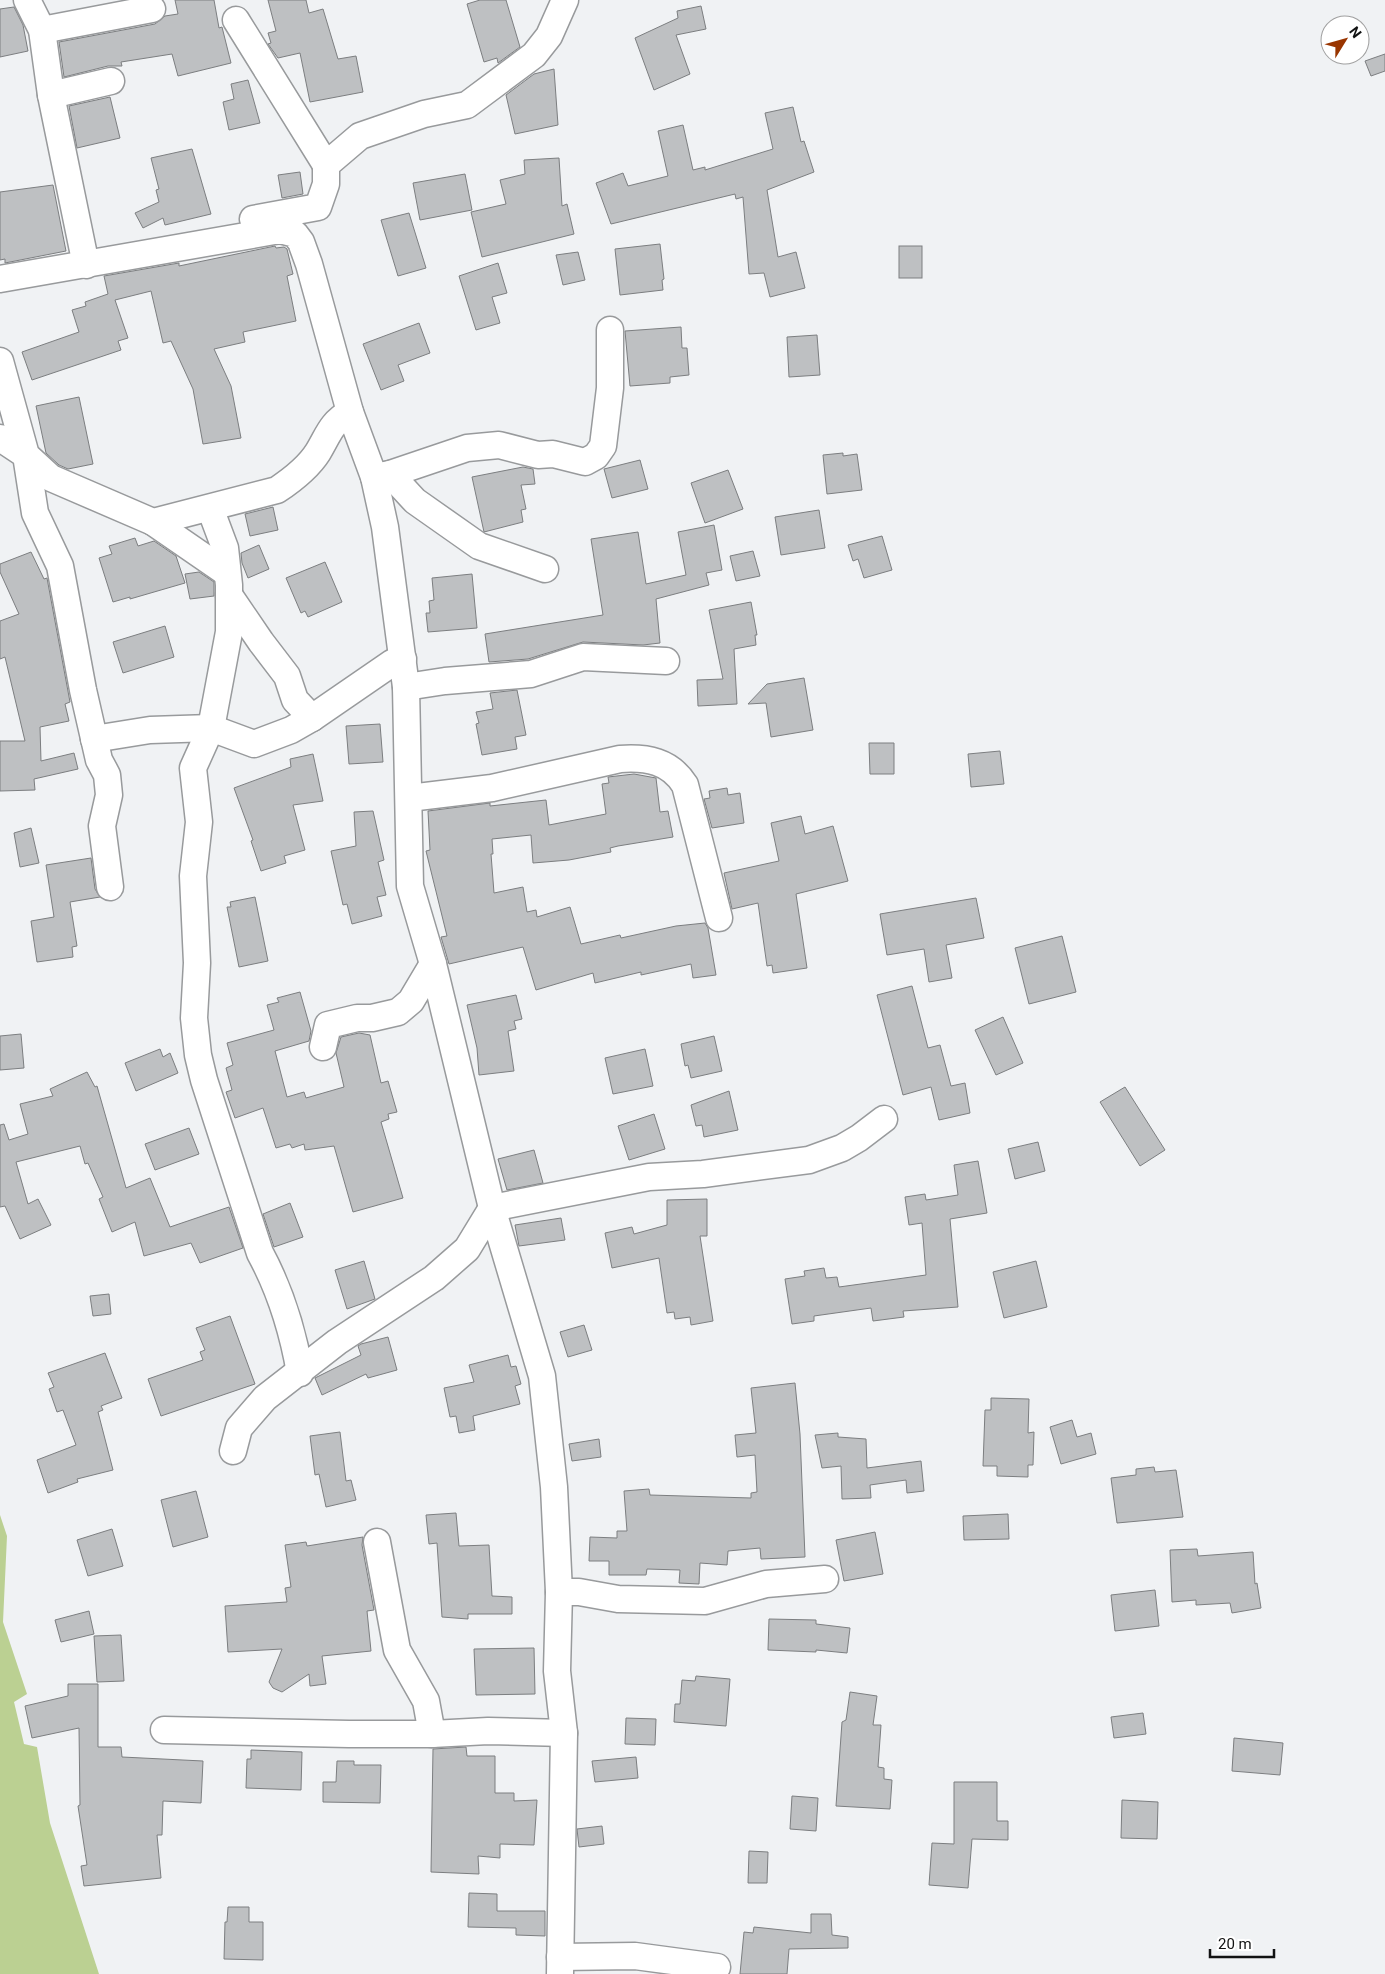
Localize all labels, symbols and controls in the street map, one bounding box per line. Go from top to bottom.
north arrow [1320,15,1370,65]
text: N [1346,23,1365,41]
scale bar [1210,1926,1274,1958]
text: 20 m [1218,1935,1252,1953]

